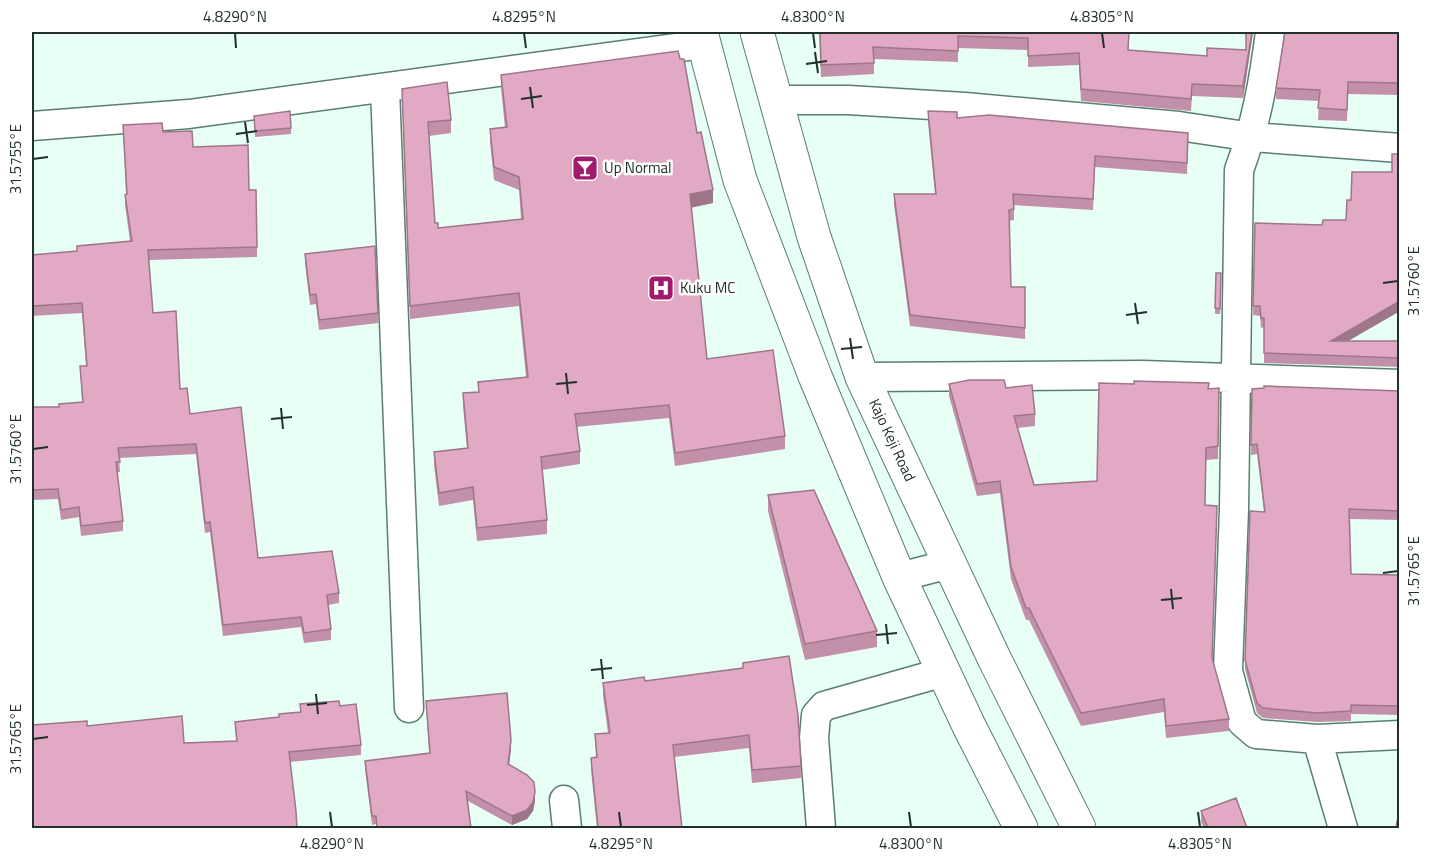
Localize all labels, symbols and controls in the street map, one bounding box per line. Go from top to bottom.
text: 4.8290°N [203,5,267,28]
text: 4.8295°N [492,5,556,28]
text: 4.8300°N [781,5,845,28]
text: 4.8305°N [1070,5,1134,28]
text: 31.5755°E [4,124,27,194]
bar icon: Up Normal [570,153,600,183]
place label: Up Normal [604,156,672,179]
text: 31.5760°E [1402,246,1425,316]
hospital icon: Kuku MC [646,273,676,303]
place label: Kuku MC [680,276,736,299]
street label: Kajo Keji Road [863,395,922,485]
text: 31.5760°E [4,414,27,484]
text: 31.5765°E [1402,536,1425,606]
text: 31.5765°E [4,704,27,774]
text: 4.8290°N [300,832,364,855]
text: 4.8295°N [589,832,653,855]
text: 4.8300°N [879,832,943,855]
text: 4.8305°N [1168,832,1232,855]

